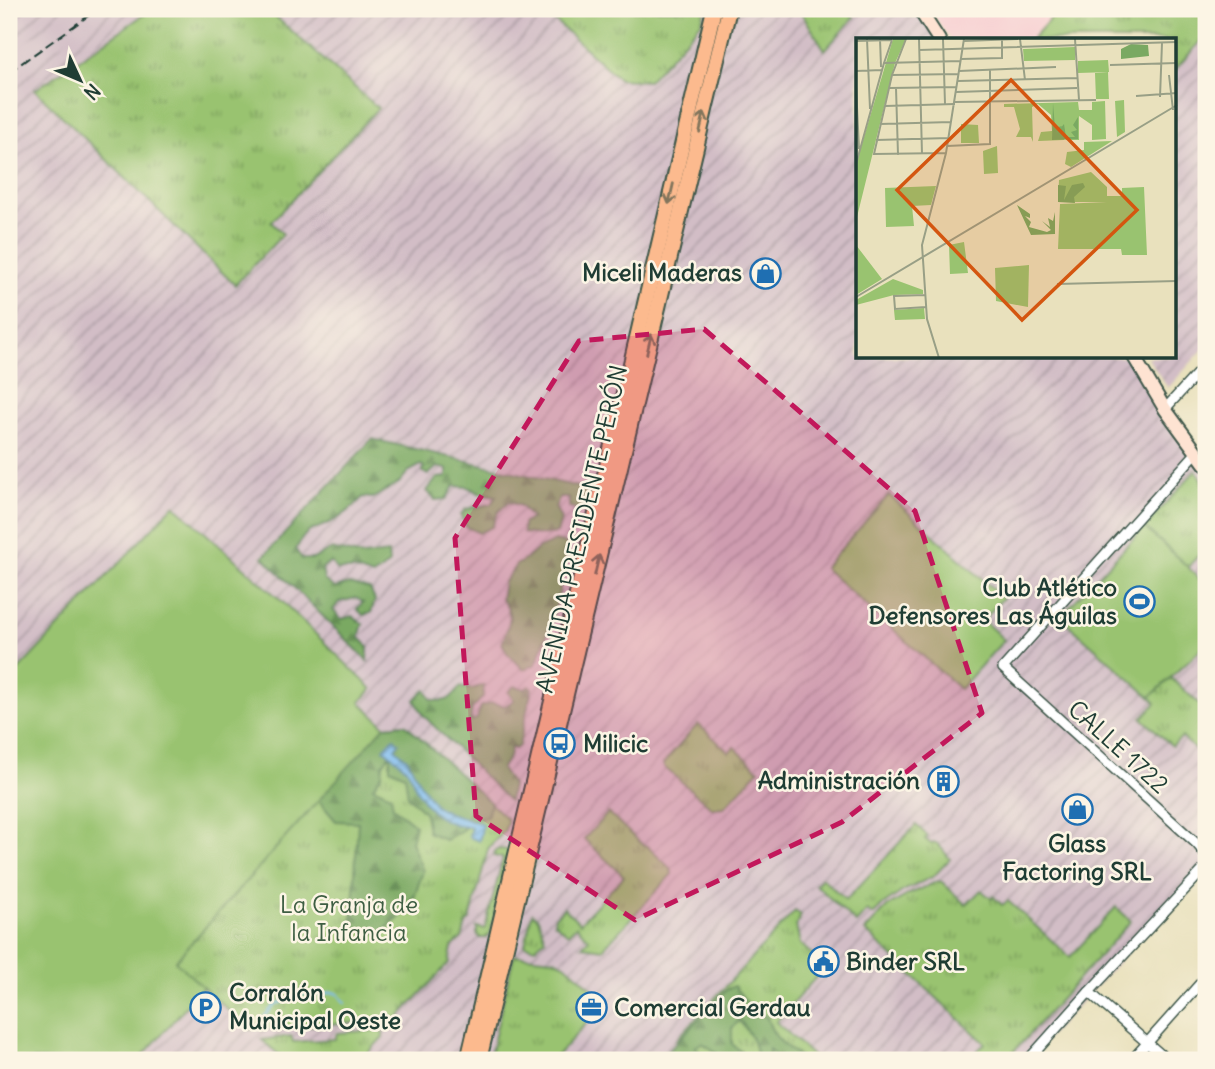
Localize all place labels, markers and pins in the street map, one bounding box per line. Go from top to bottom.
shop icon: Miceli Maderas [748,256,782,290]
place label: Miceli Maderas [582,257,742,287]
place label: Club Atlético Defensores Las Águilas [869,572,1117,630]
sports icon: Club Atlético Defensores Las Águilas [1123,585,1157,619]
bus stop icon: Milicic [543,727,577,761]
place label: Milicic [583,728,648,758]
building icon: Administración [926,764,960,798]
place label: Administración [758,765,920,795]
shop icon: Glass Factoring SRL [1060,793,1094,827]
place label: Glass Factoring SRL [1002,828,1152,886]
public building icon: Binder SRL [806,945,840,979]
place label: Binder SRL [846,946,965,976]
place label: Corralón Municipal Oeste [229,977,401,1035]
parking icon: Corralón Municipal Oeste [189,990,223,1024]
office icon: Comercial Gerdau [574,991,608,1025]
place label: Comercial Gerdau [614,992,811,1022]

